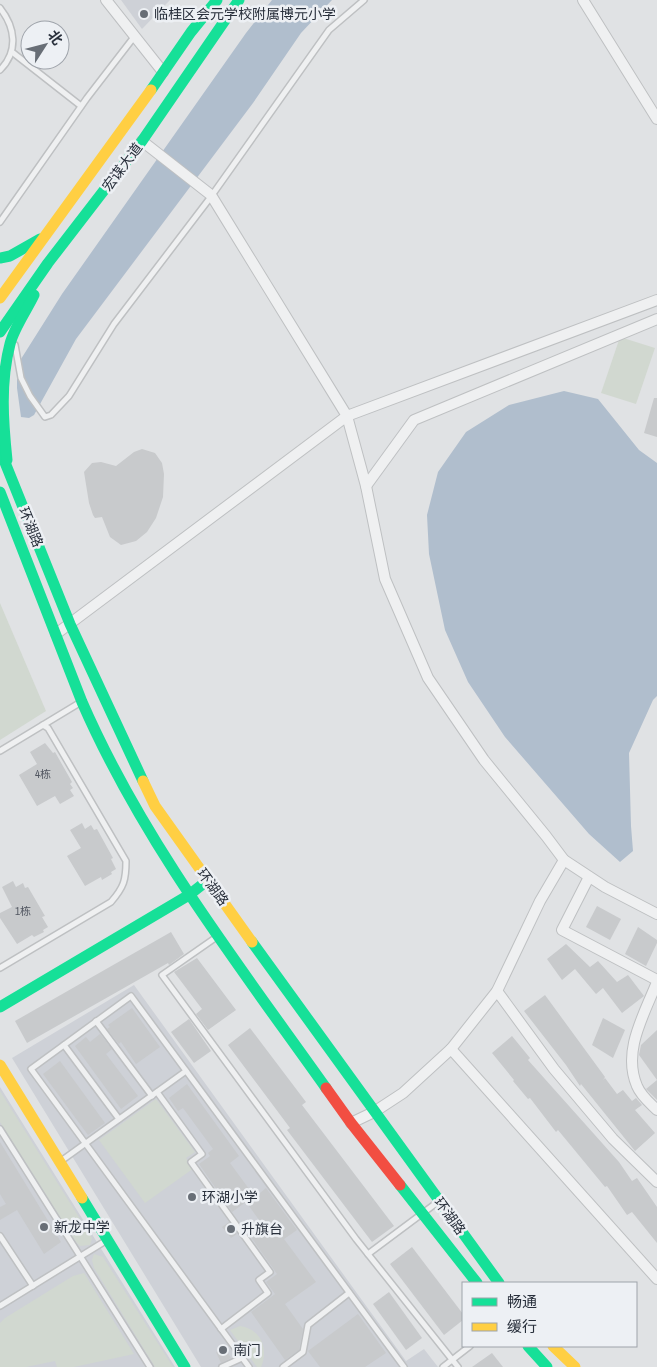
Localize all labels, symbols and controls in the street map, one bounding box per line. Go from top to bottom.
place label: 临桂区会元学校附属博元小学 [154,5,336,23]
marker: 临桂区会元学校附属博元小学 [138,8,150,20]
north arrow [20,20,70,70]
text: 北 [44,26,67,48]
street label: 宏谋大道 [98,139,146,195]
street label: 环湖路 [15,504,47,550]
house number: 4栋 [35,767,51,781]
street label: 环湖路 [193,865,233,909]
house number: 1栋 [15,904,31,918]
place label: 环湖小学 [202,1188,258,1206]
marker: 环湖小学 [186,1191,198,1203]
street label: 环湖路 [430,1194,470,1238]
place label: 新龙中学 [54,1218,110,1236]
place label: 升旗台 [241,1220,283,1238]
marker: 新龙中学 [38,1221,50,1233]
marker: 升旗台 [225,1223,237,1235]
legend [462,1282,637,1347]
text: 畅通 [507,1291,537,1312]
text: 缓行 [507,1316,537,1337]
place label: 南门 [233,1341,261,1359]
marker: 南门 [217,1344,229,1356]

